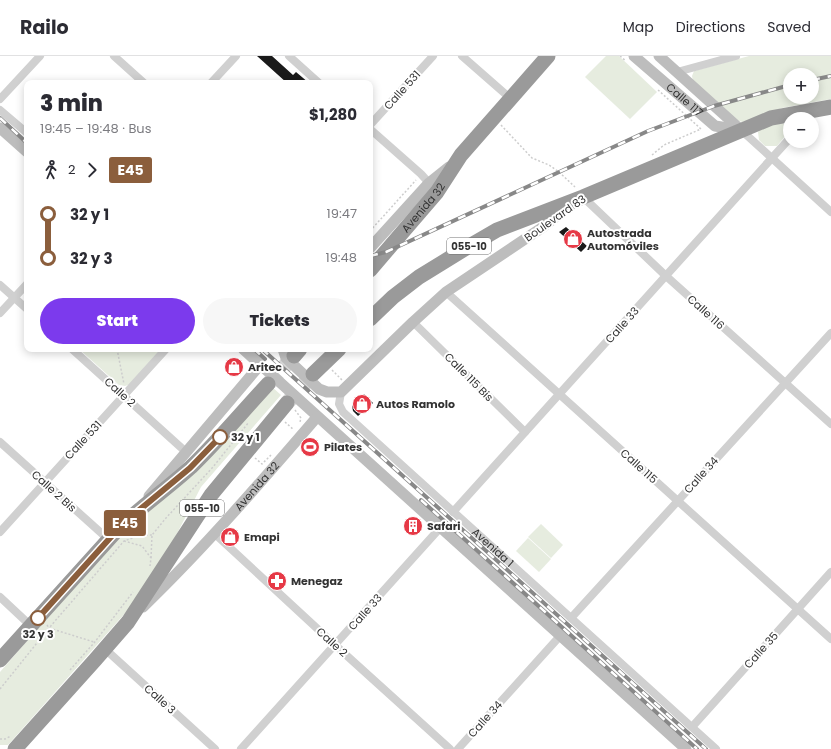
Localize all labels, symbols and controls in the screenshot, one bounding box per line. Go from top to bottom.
text: Railo [20,14,69,41]
text: Map [623,17,654,37]
text: Directions [676,17,745,37]
text: Saved [767,17,811,37]
street label: Calle 531 [380,67,424,113]
map controls [783,68,819,148]
button: + [783,68,819,104]
street label: Calle 117 [663,79,707,120]
text: 3 min [40,88,103,119]
text: $1,280 [309,104,357,125]
button: − [783,112,819,148]
text: 19:45 – 19:48 · Bus [40,119,151,138]
icon: walk [40,159,62,181]
icon: forward [81,159,103,181]
text: 2 [68,160,75,179]
text: E45 [117,160,144,180]
street label: Avenida 32 [398,180,449,236]
street label: Boulevard 83 [521,191,589,245]
text: 32 y 1 [70,204,109,225]
text: 19:47 [327,204,357,223]
place label: Autostrada Automóviles [587,225,659,254]
shop icon: Autostrada Automóviles [562,228,584,250]
road number: 055-10 [447,238,491,254]
text: 32 y 3 [70,248,113,269]
text: 19:48 [326,248,357,267]
street label: Calle 116 [684,291,728,333]
button: Start [40,298,195,344]
button: Tickets [203,298,357,344]
street label: Calle 33 [601,303,643,347]
street label: Calle 115 Bis [441,349,497,405]
shop icon: Aritec [223,356,245,378]
place label: Aritec [248,359,282,375]
street label: Calle 2 [101,374,139,410]
shop icon: Autos Ramolo [351,393,373,415]
place label: Autos Ramolo [376,396,455,412]
street label: Calle 531 [61,417,105,463]
marker: 32 y 1 [212,429,228,445]
place label: 32 y 1 [231,429,260,445]
sports icon: Pilates [299,436,321,458]
place label: Pilates [324,439,362,455]
street label: Calle 115 [617,445,661,487]
street label: Calle 34 [680,453,722,497]
street label: Avenida 32 [231,458,283,514]
street label: Calle 2 Bis [28,466,80,516]
road number: 055-10 [180,500,224,516]
line badge: E45 [102,510,148,536]
text: E45 [112,513,138,533]
building icon: Safari [402,515,424,537]
place label: Safari [427,518,461,534]
street label: Avenida 1 [468,524,517,571]
shop icon: Emapi [219,526,241,548]
place label: Emapi [244,529,280,545]
pharmacy icon: Menegaz [266,570,288,592]
place label: Menegaz [291,573,343,589]
street label: Calle 33 [344,590,386,634]
marker: 32 y 3 [30,610,46,626]
street label: Calle 2 [313,624,351,660]
place label: 32 y 3 [22,626,54,642]
street label: Calle 35 [740,628,782,672]
street label: Calle 3 [141,680,179,718]
street label: Calle 34 [464,697,506,741]

